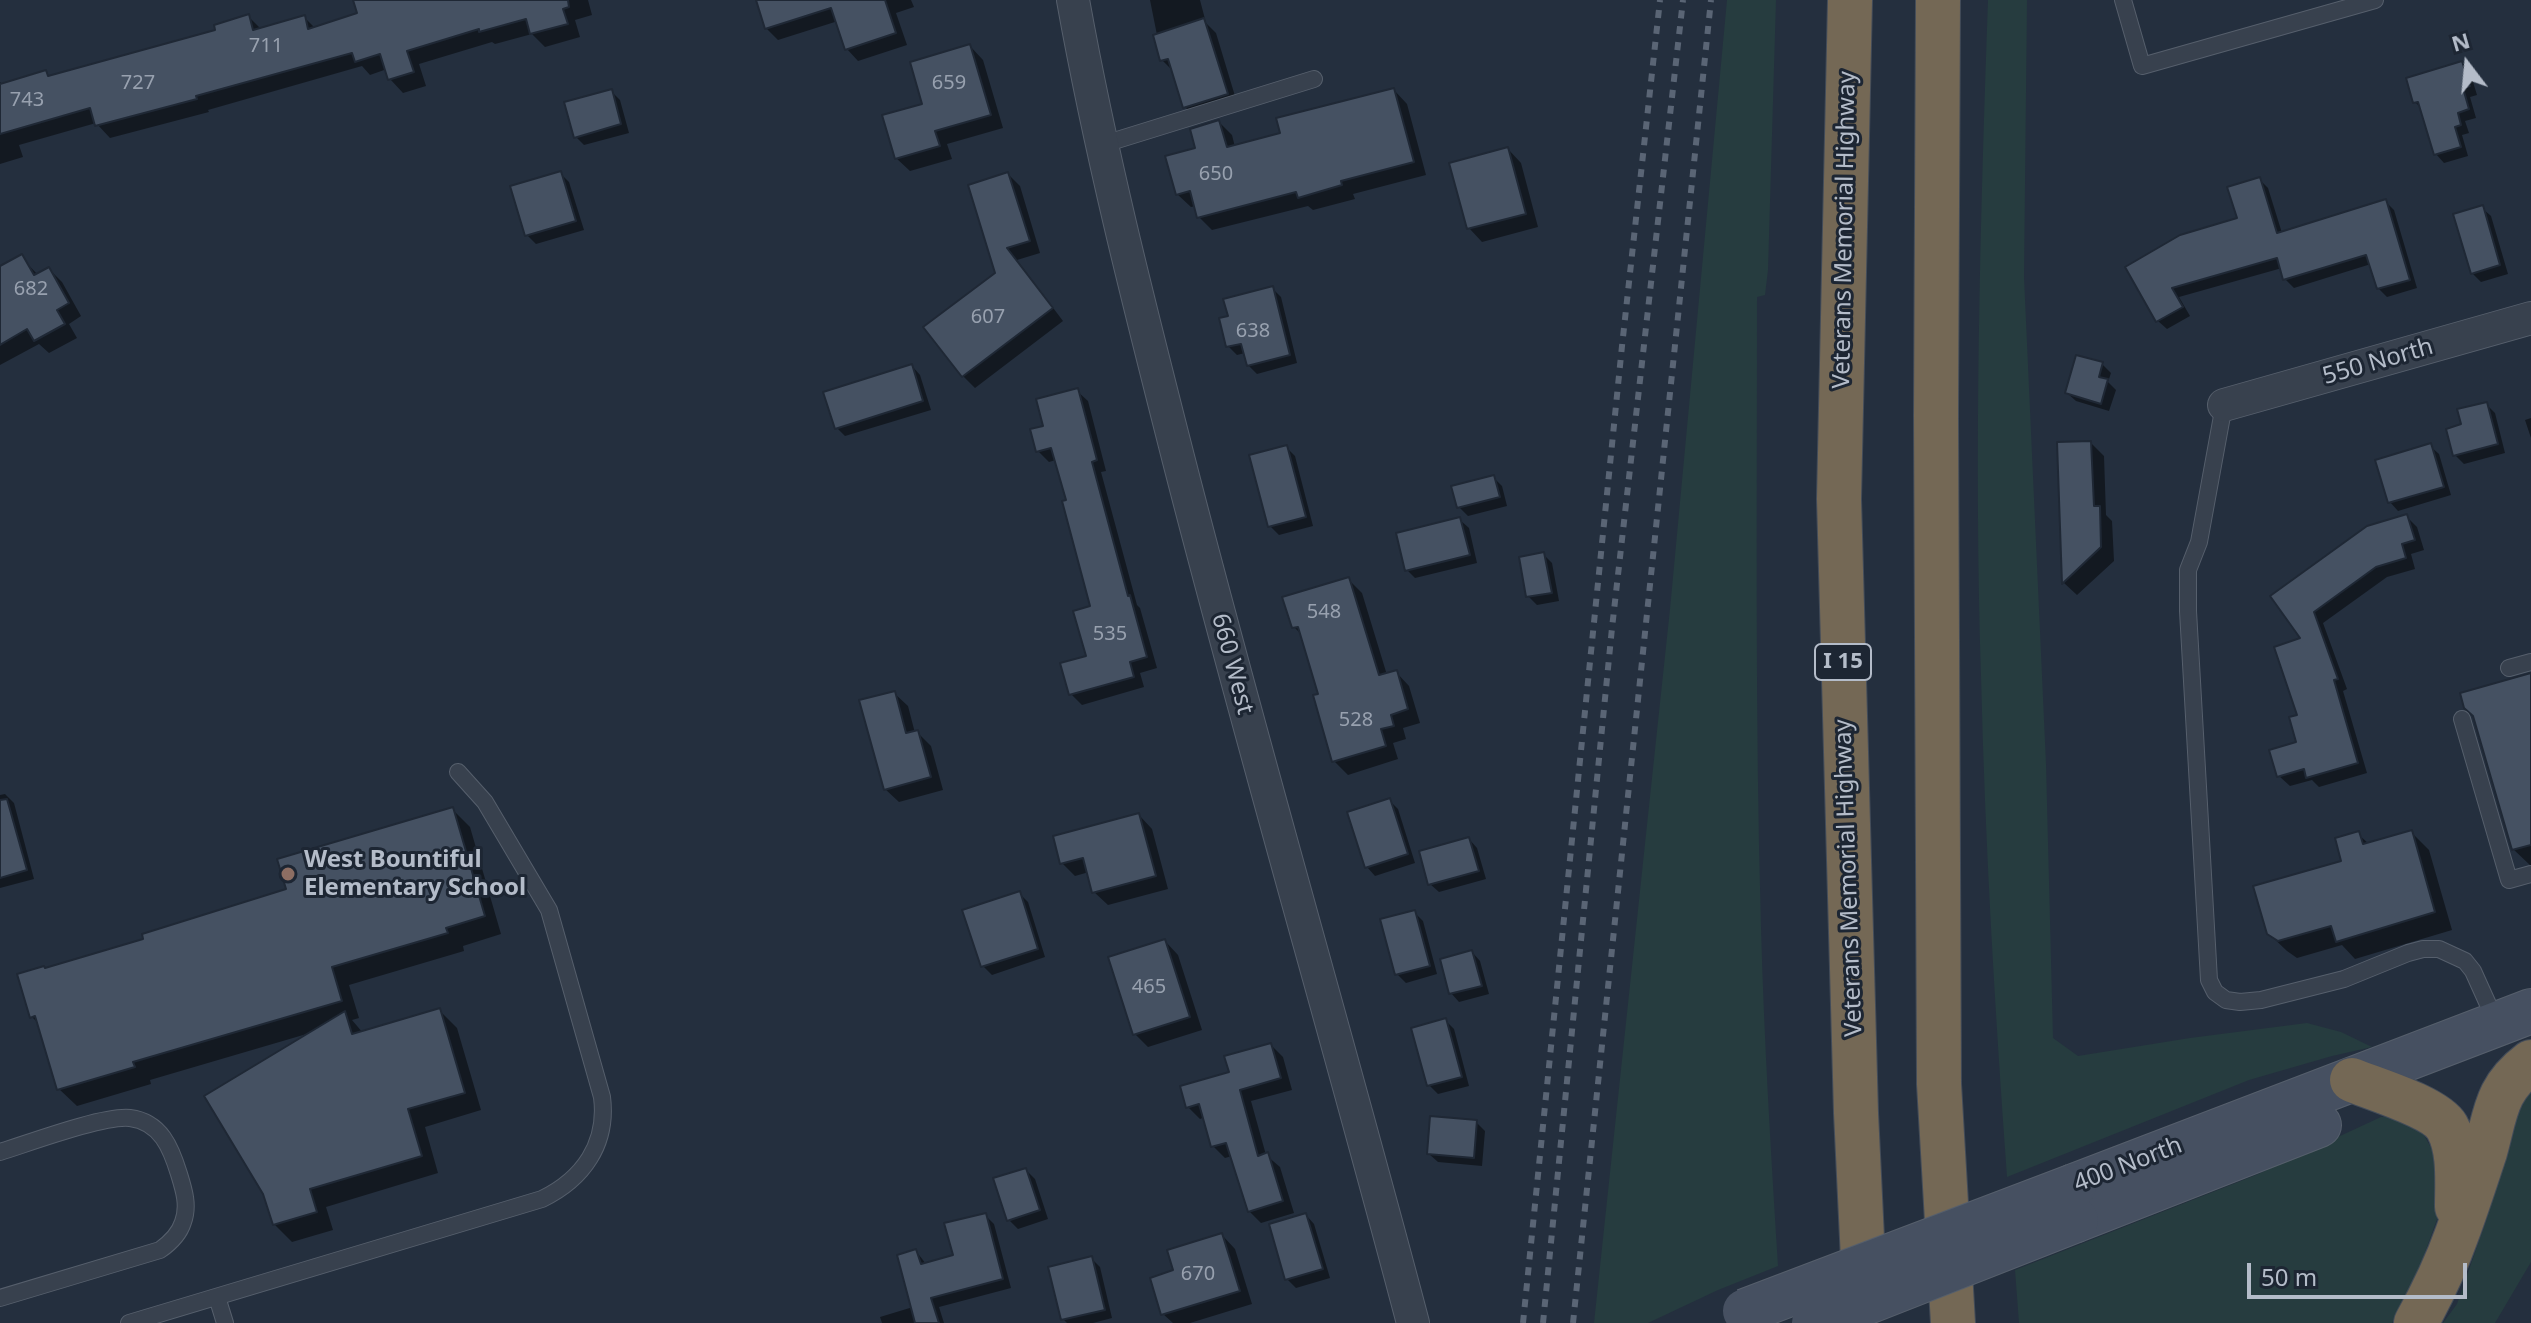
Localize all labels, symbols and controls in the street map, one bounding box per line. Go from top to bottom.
north arrow [2427,24,2507,104]
text: N [2448,24,2473,58]
house number: 711 [249,34,283,58]
house number: 727 [121,71,155,95]
house number: 659 [932,71,966,95]
street label: Veterans Memorial Highway [1828,71,1862,389]
house number: 743 [10,88,44,112]
house number: 650 [1199,162,1233,186]
house number: 682 [14,277,48,301]
house number: 607 [971,305,1005,329]
house number: 638 [1236,319,1270,343]
street label: 550 North [2319,333,2437,391]
house number: 548 [1307,600,1341,624]
street label: 660 West [1205,611,1259,717]
house number: 535 [1093,622,1127,646]
road number: I 15 [1815,644,1871,680]
house number: 528 [1339,708,1373,732]
street label: Veterans Memorial Highway [1829,719,1869,1037]
place label: West Bountiful Elementary School [304,846,526,902]
marker: West Bountiful Elementary School [279,865,297,883]
house number: 465 [1132,975,1166,999]
street label: 400 North [2070,1131,2186,1199]
scale bar [2251,1247,2471,1297]
text: 50 m [2261,1260,2317,1293]
house number: 670 [1181,1262,1215,1286]

